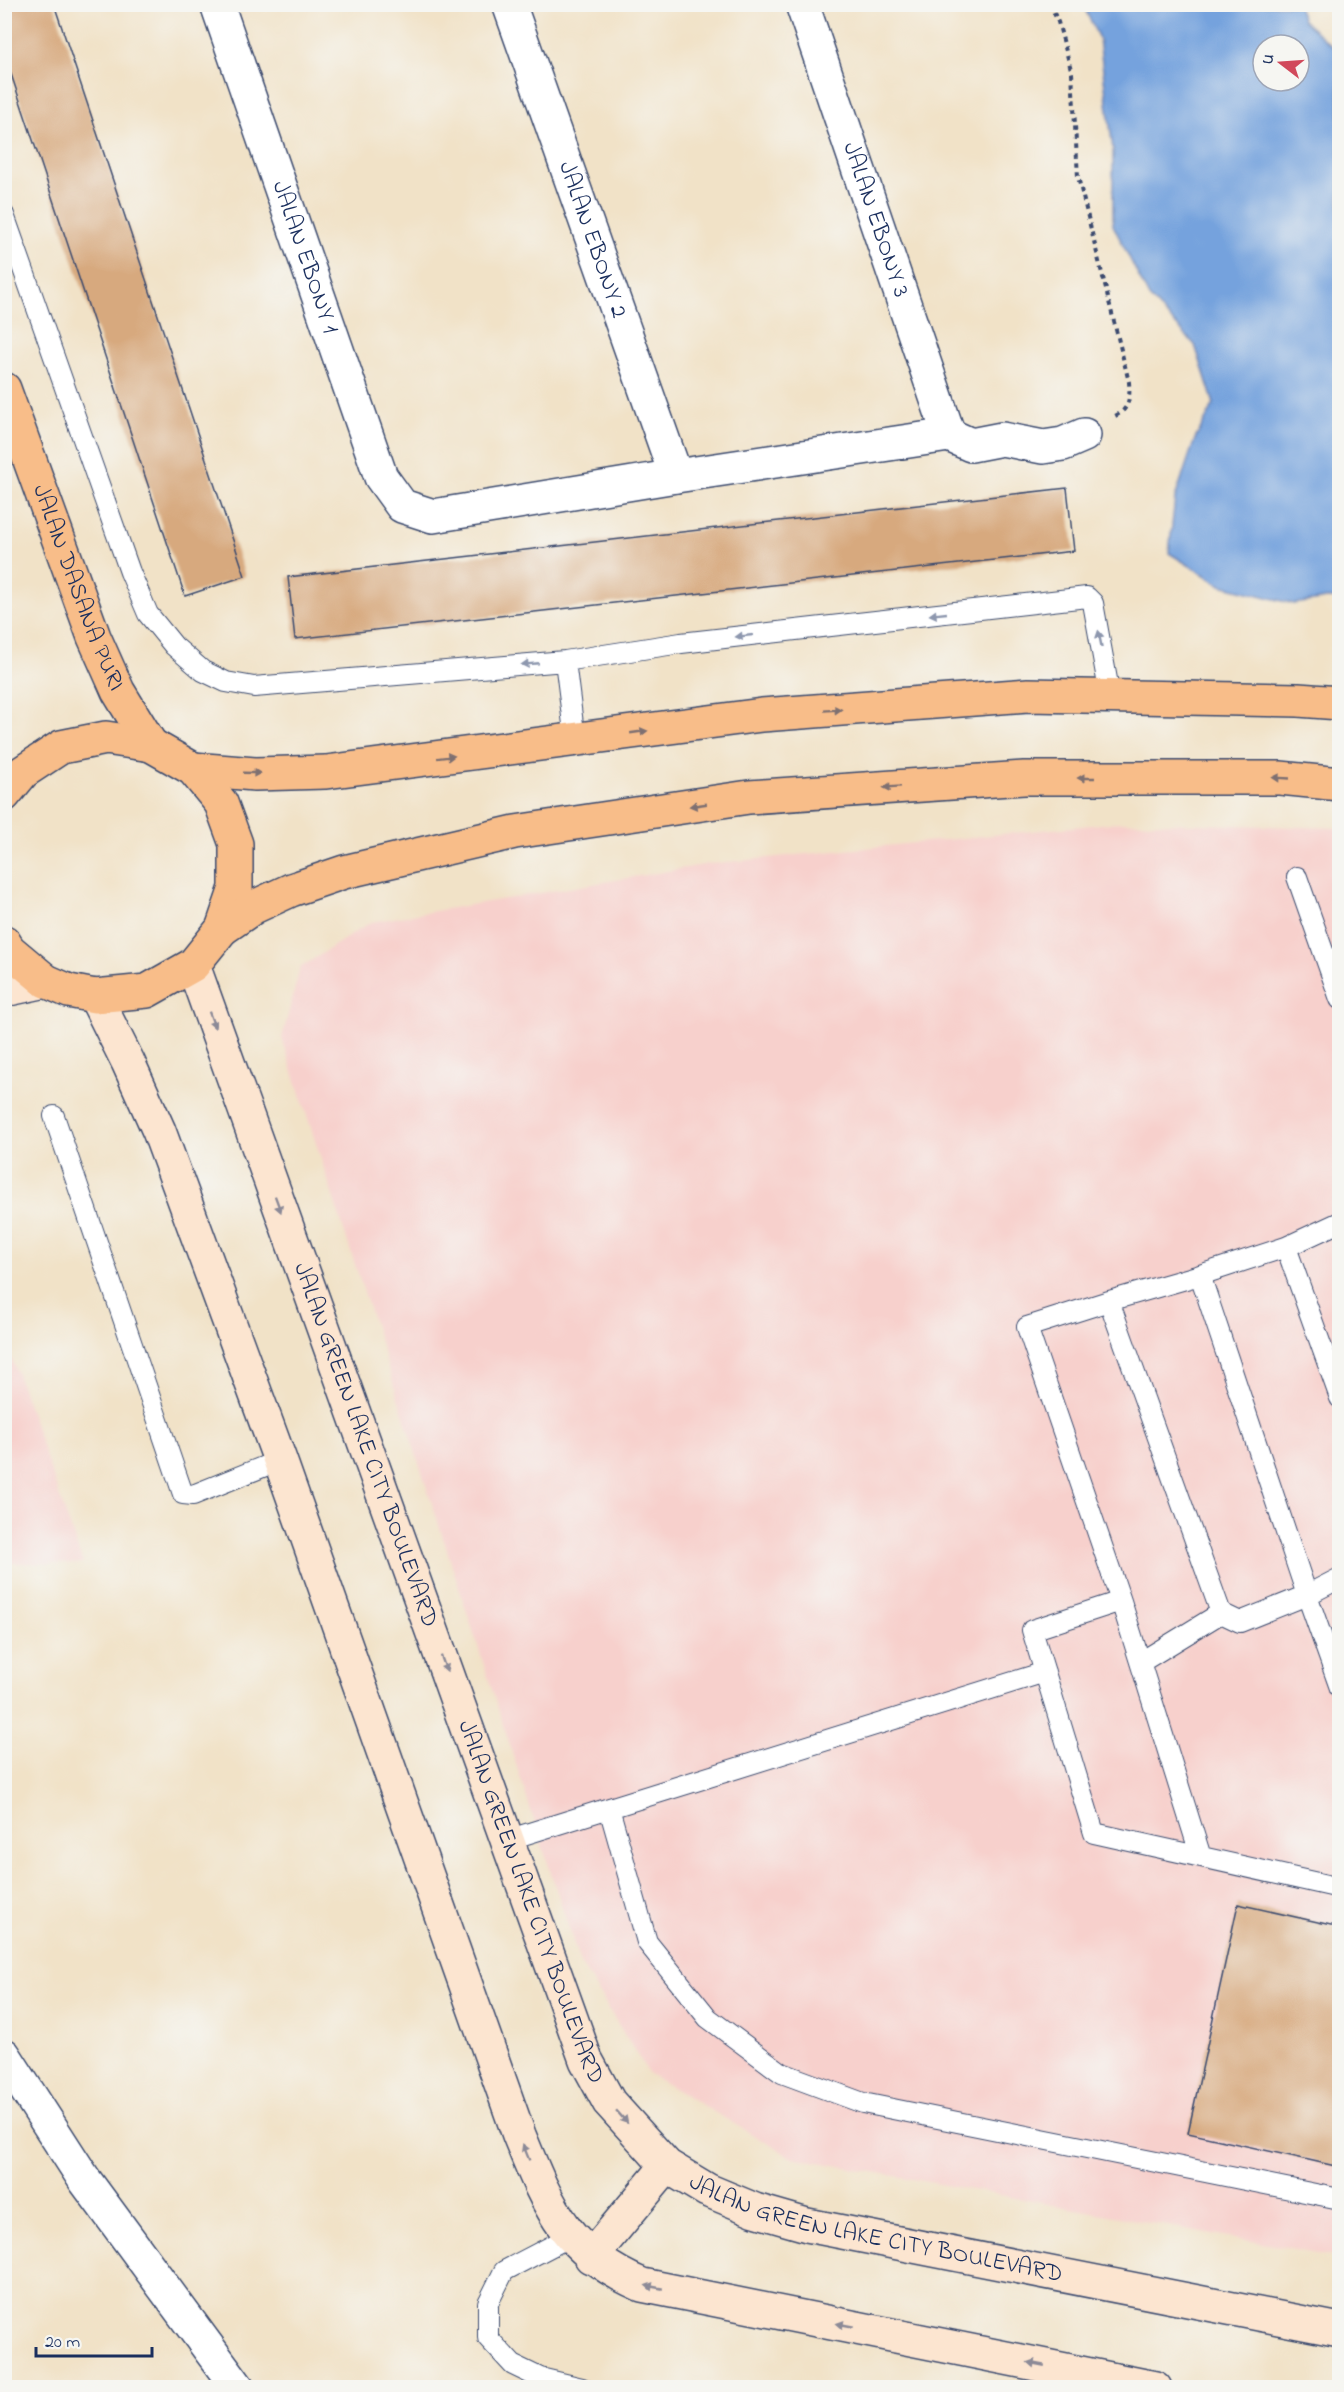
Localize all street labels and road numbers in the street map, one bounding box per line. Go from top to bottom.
street label: JALAN EBONY 3 [833,137,918,302]
street label: JALAN EBONY 2 [549,157,636,323]
street label: JALAN EBONY 1 [262,176,348,339]
street label: JALAN DASANA PURI [23,480,133,697]
street label: JALAN GREEN LAKE CITY BOULEVARD [284,1258,447,1632]
street label: JALAN GREEN LAKE CITY BOULEVARD [448,1715,613,2090]
street label: JALAN GREEN LAKE CITY BOULEVARD [682,2165,1066,2292]

